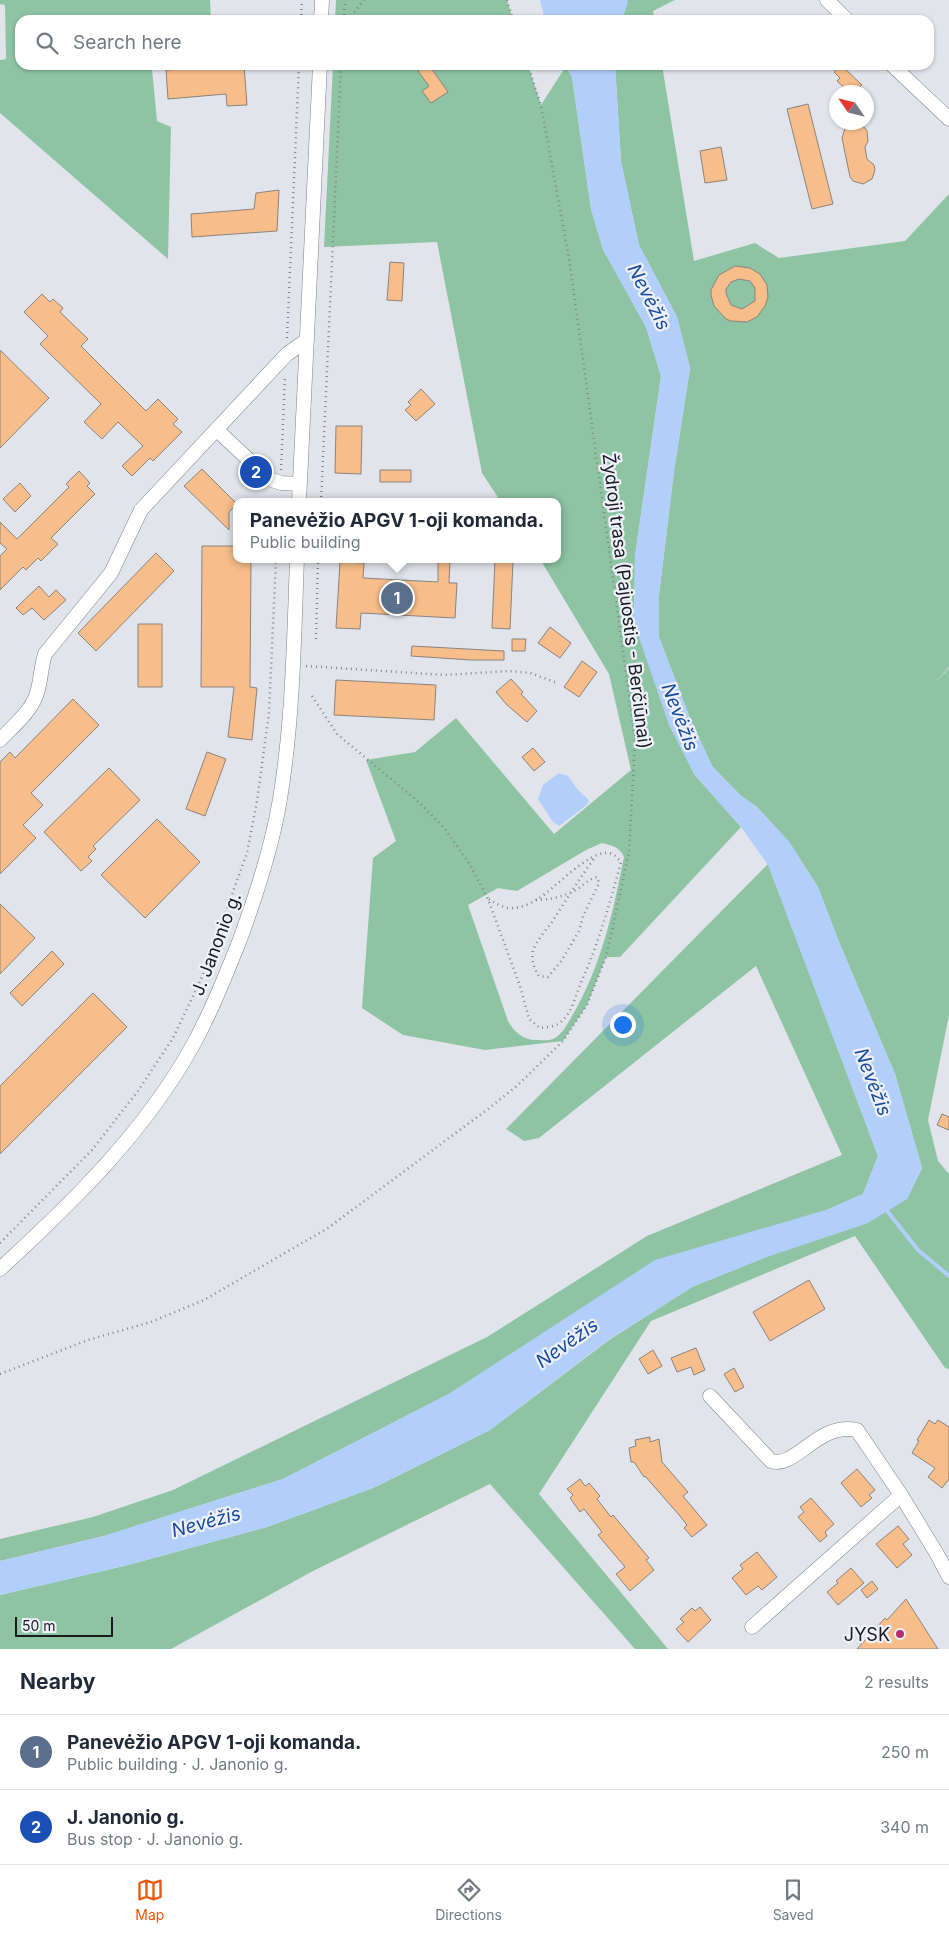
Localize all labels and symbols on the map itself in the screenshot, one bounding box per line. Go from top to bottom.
north arrow [829,85,874,130]
water label: Nevėžis [623,260,675,334]
street label: Žydroji trasa (Pajuostis - Berčiūnai) [598,452,657,750]
pin: 2 [240,453,272,491]
pin: 1 [381,579,413,617]
water label: Nevėžis [657,680,703,754]
street label: J. Janonio g. [187,889,245,999]
your location [610,1012,636,1038]
water label: Nevėžis [850,1045,896,1119]
water label: Nevėžis [531,1313,603,1373]
water label: Nevėžis [169,1502,243,1542]
scale bar [15,1614,112,1637]
place label: JYSK [844,1624,890,1645]
marker: JYSK [894,1628,906,1640]

